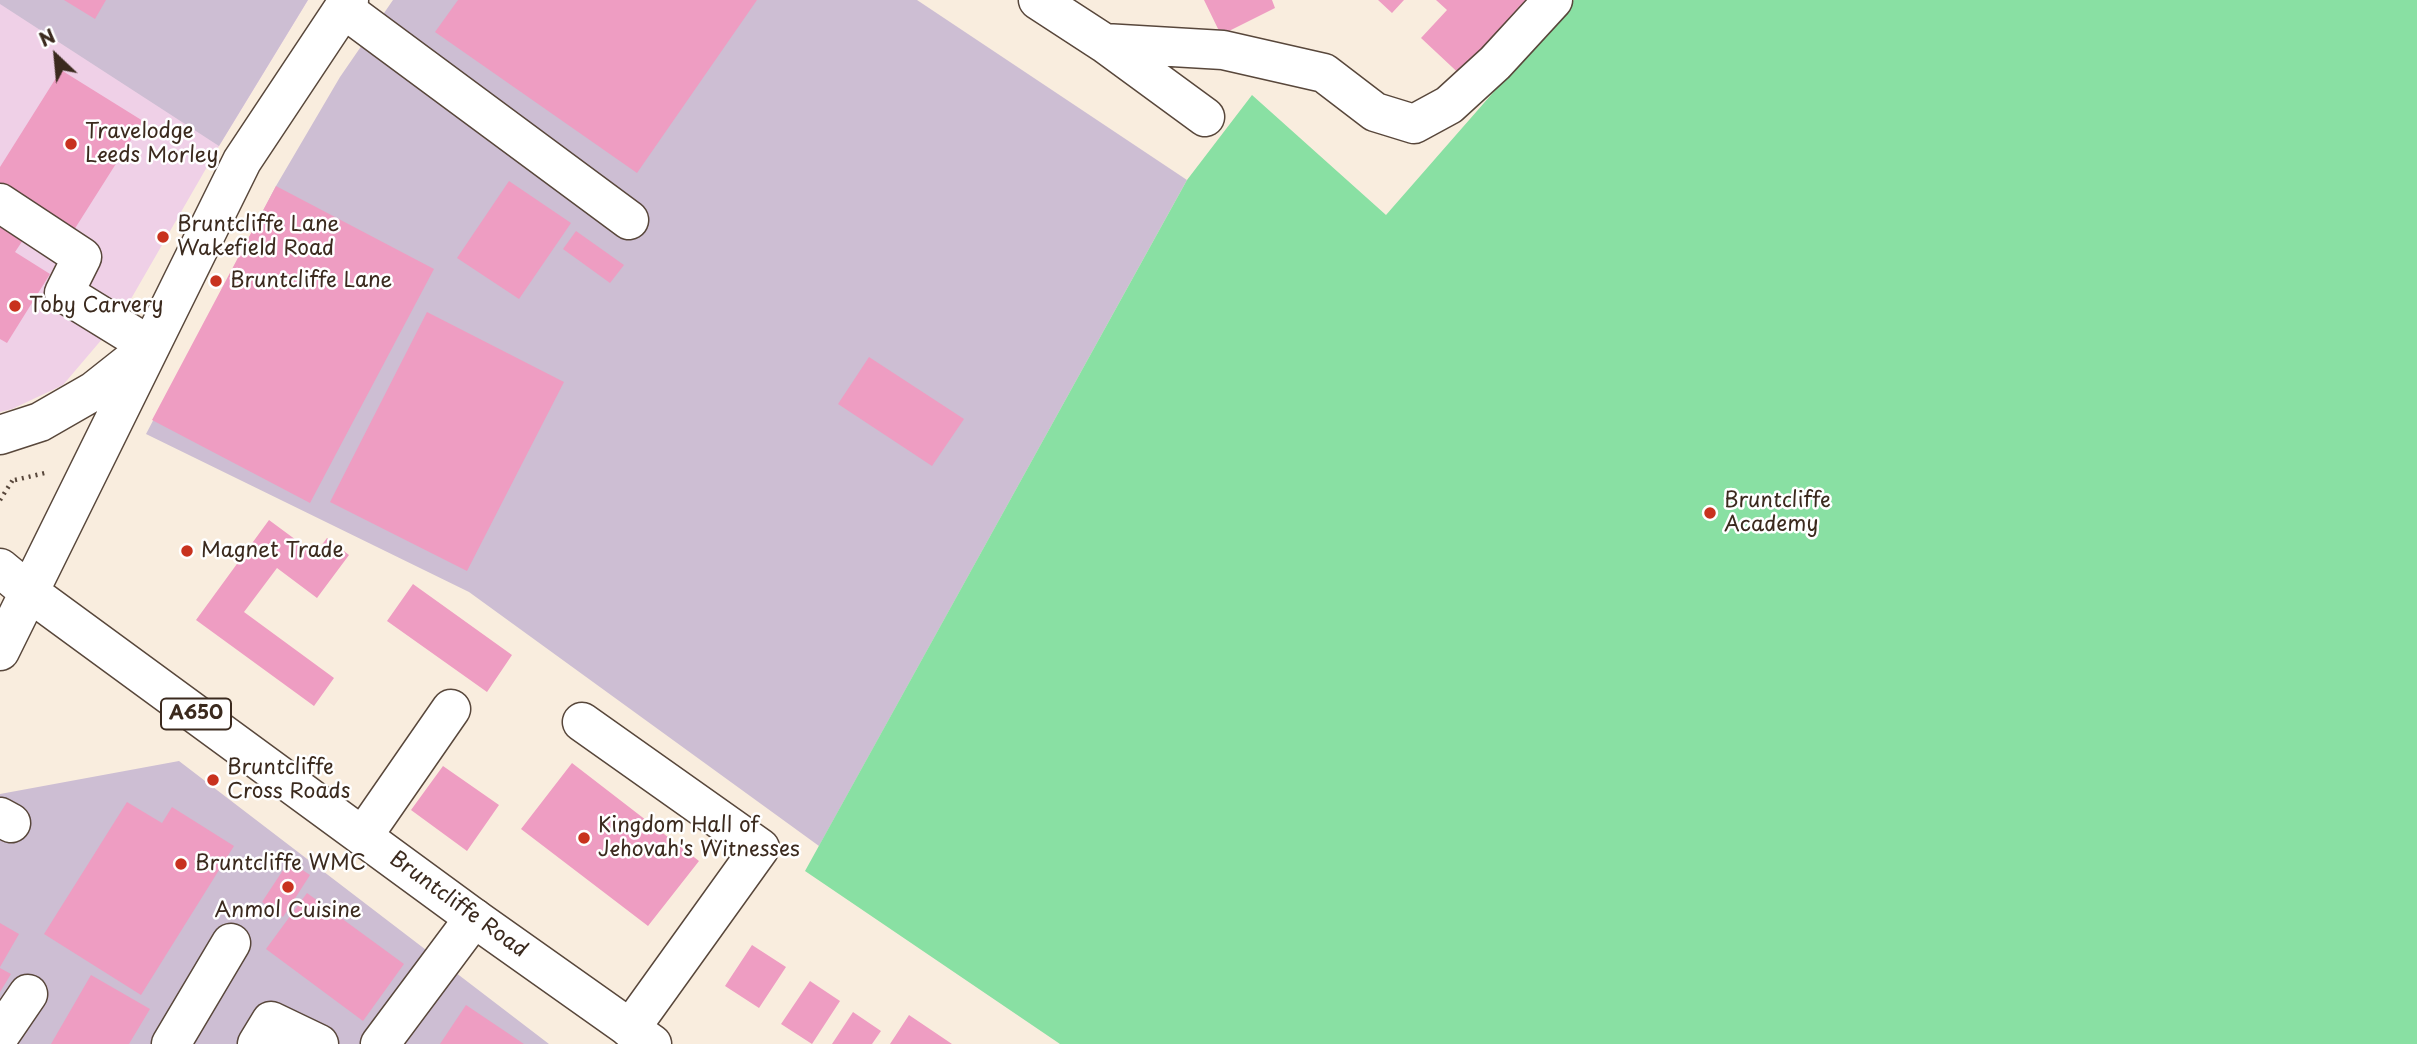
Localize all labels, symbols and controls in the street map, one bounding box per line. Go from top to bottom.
north arrow [21,21,91,91]
text: N [34,21,60,53]
place label: Travelodge Leeds Morley [85,119,218,169]
marker: Travelodge Leeds Morley [63,136,79,152]
place label: Bruntcliffe Lane Wakefield Road [177,212,339,262]
marker: Bruntcliffe Lane Wakefield Road [155,229,171,245]
place label: Bruntcliffe Lane [230,268,392,294]
marker: Bruntcliffe Lane [208,273,224,289]
place label: Toby Carvery [29,293,164,319]
marker: Toby Carvery [7,298,23,314]
place label: Bruntcliffe Academy [1724,488,1831,538]
marker: Bruntcliffe Academy [1702,505,1718,521]
place label: Magnet Trade [201,538,344,564]
marker: Magnet Trade [179,543,195,559]
road number: A650 [161,698,231,730]
place label: Bruntcliffe Cross Roads [227,755,350,805]
marker: Bruntcliffe Cross Roads [205,772,221,788]
place label: Kingdom Hall of Jehovah's Witnesses [598,813,800,863]
marker: Kingdom Hall of Jehovah's Witnesses [576,830,592,846]
street label: Bruntcliffe Road [384,847,532,963]
place label: Bruntcliffe WMC [195,851,366,877]
marker: Bruntcliffe WMC [173,856,189,872]
marker: Anmol Cuisine [280,879,296,895]
place label: Anmol Cuisine [214,898,362,924]

